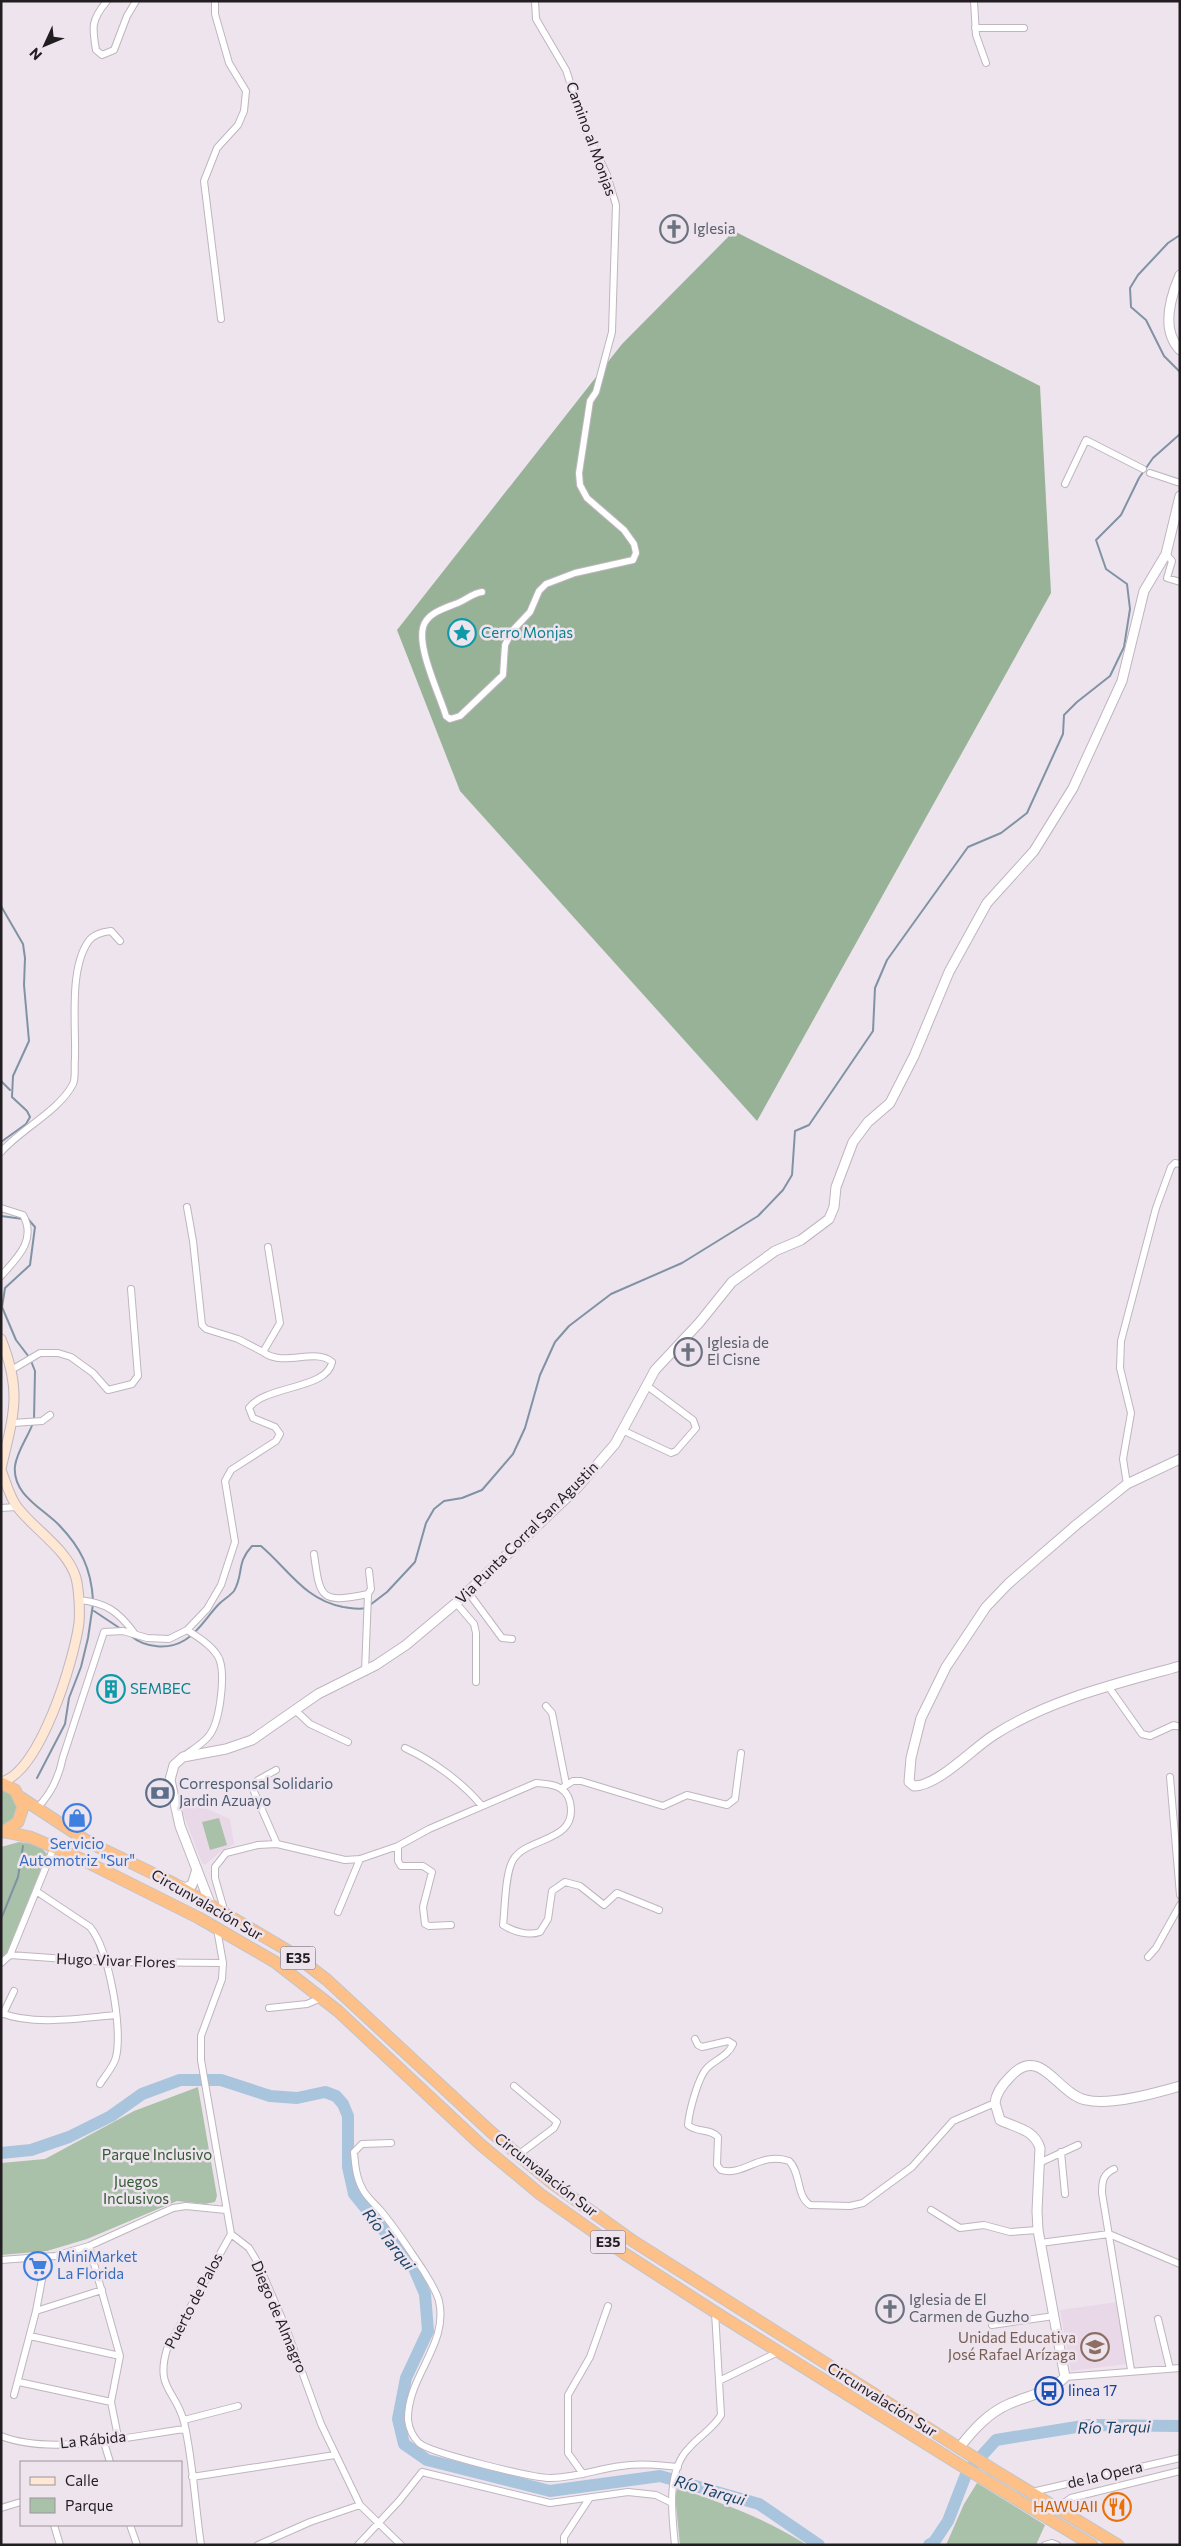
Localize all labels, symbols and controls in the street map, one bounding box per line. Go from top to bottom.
north arrow [20,20,70,70]
text: N [26,45,45,64]
street label: Camino al Monjas [563,79,621,198]
church icon: Iglesia [659,214,689,244]
place label: Iglesia [693,219,736,237]
place icon: Cerro Monjas [447,618,477,648]
place label: Cerro Monjas [481,623,573,641]
place label: Iglesia de El Cisne [707,1333,769,1368]
church icon: Iglesia de El Cisne [673,1337,703,1367]
street label: Via Punta Corral San Agustin [451,1457,601,1607]
building icon: SEMBEC [96,1674,126,1704]
place label: SEMBEC [130,1679,191,1697]
place label: Corresponsal Solidario Jardin Azuayo [179,1774,333,1809]
bank icon: Corresponsal Solidario Jardin Azuayo [145,1778,175,1808]
shop icon: Servicio Automotriz "Sur" [62,1803,92,1833]
place label: Servicio Automotriz "Sur" [19,1834,135,1869]
street label: Circunvalación Sur [148,1865,267,1943]
road number: E35 [280,1946,316,1970]
street label: Hugo Vivar Flores [56,1949,176,1971]
street label: Circunvalación Sur [491,2128,602,2220]
park label: Parque Inclusivo [102,2145,212,2163]
park label: Juegos Inclusivos [103,2172,169,2207]
water label: Río Tarqui [359,2204,420,2274]
road number: E35 [590,2230,626,2254]
place label: MiniMarket La Florida [57,2247,137,2282]
street label: Puerto de Palos [160,2249,226,2351]
supermarket icon: MiniMarket La Florida [23,2251,53,2281]
street label: Diego de Almagro [248,2258,312,2375]
place label: Iglesia de El Carmen de Guzho [909,2290,1029,2325]
church icon: Iglesia de El Carmen de Guzho [875,2294,905,2324]
place label: Unidad Educativa José Rafael Arízaga [948,2328,1076,2363]
school or university icon: Unidad Educativa José Rafael Arízaga [1080,2332,1110,2362]
street label: Circunvalación Sur [824,2358,941,2440]
bus stop icon: linea 17 [1034,2376,1064,2406]
place label: linea 17 [1068,2381,1117,2399]
water label: Río Tarqui [1077,2416,1152,2437]
street label: La Rábida [59,2427,127,2451]
street label: de la Opera [1065,2457,1144,2491]
legend [20,2461,182,2526]
water label: Río Tarqui [672,2470,749,2509]
text: Calle [65,2471,99,2489]
restaurant icon: HAWUAII [1102,2492,1132,2522]
text: Parque [65,2496,113,2514]
place label: HAWUAII [1033,2497,1098,2515]

